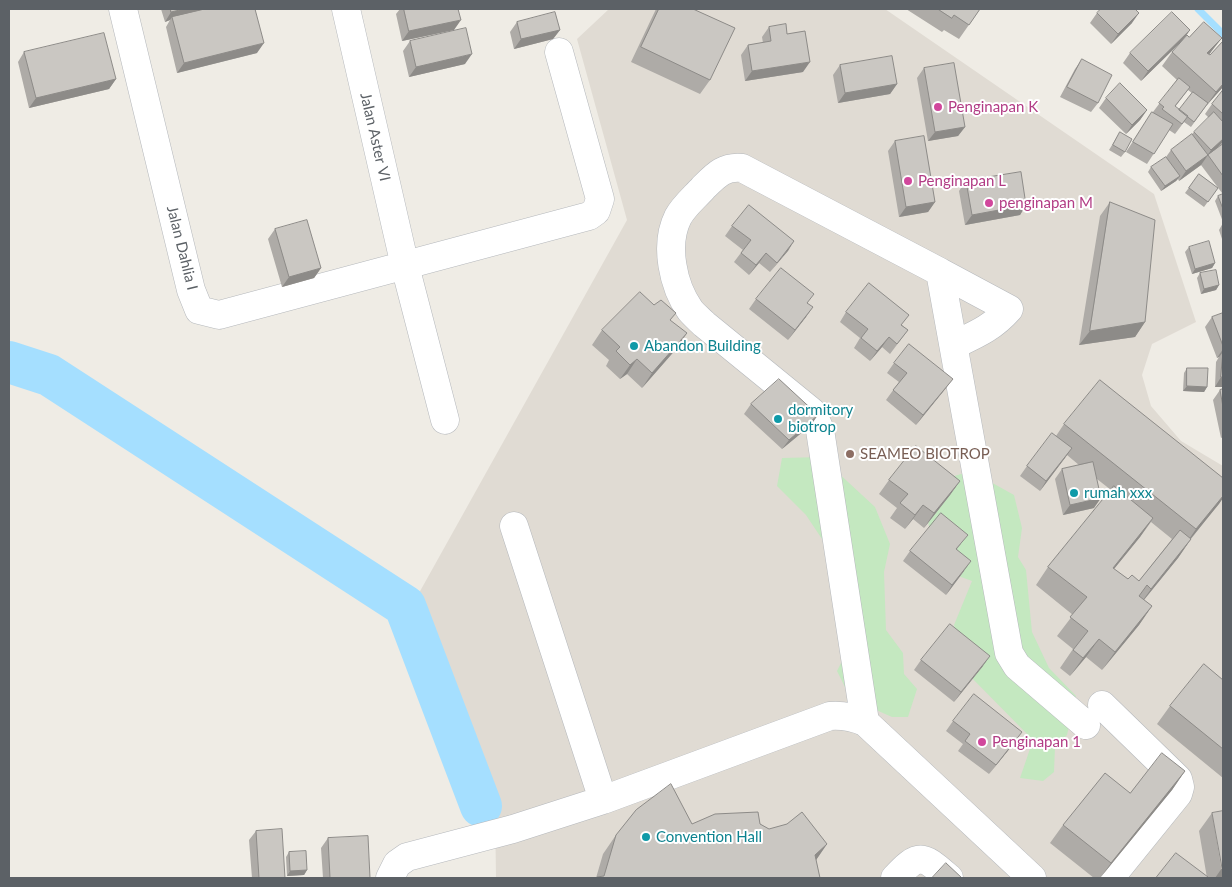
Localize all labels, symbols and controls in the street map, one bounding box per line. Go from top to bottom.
street label: Jalan Aster VI [356,91,394,183]
place label: Penginapan K [948,98,1038,116]
marker: Penginapan K [932,101,944,113]
place label: Penginapan L [918,172,1006,190]
marker: Penginapan L [902,175,914,187]
place label: penginapan M [999,194,1093,212]
marker: penginapan M [983,197,995,209]
street label: Jalan Dahlia I [163,204,201,292]
place label: Abandon Building [644,337,761,355]
marker: Abandon Building [628,340,640,352]
place label: dormitory biotrop [788,401,853,436]
marker: dormitory biotrop [772,413,784,425]
place label: SEAMEO BIOTROP [860,445,990,463]
marker: SEAMEO BIOTROP [844,448,856,460]
place label: rumah xxx [1084,484,1152,502]
marker: rumah xxx [1068,487,1080,499]
place label: Penginapan 1 [992,733,1081,751]
marker: Penginapan 1 [976,736,988,748]
place label: Convention Hall [656,828,762,846]
marker: Convention Hall [640,831,652,843]

